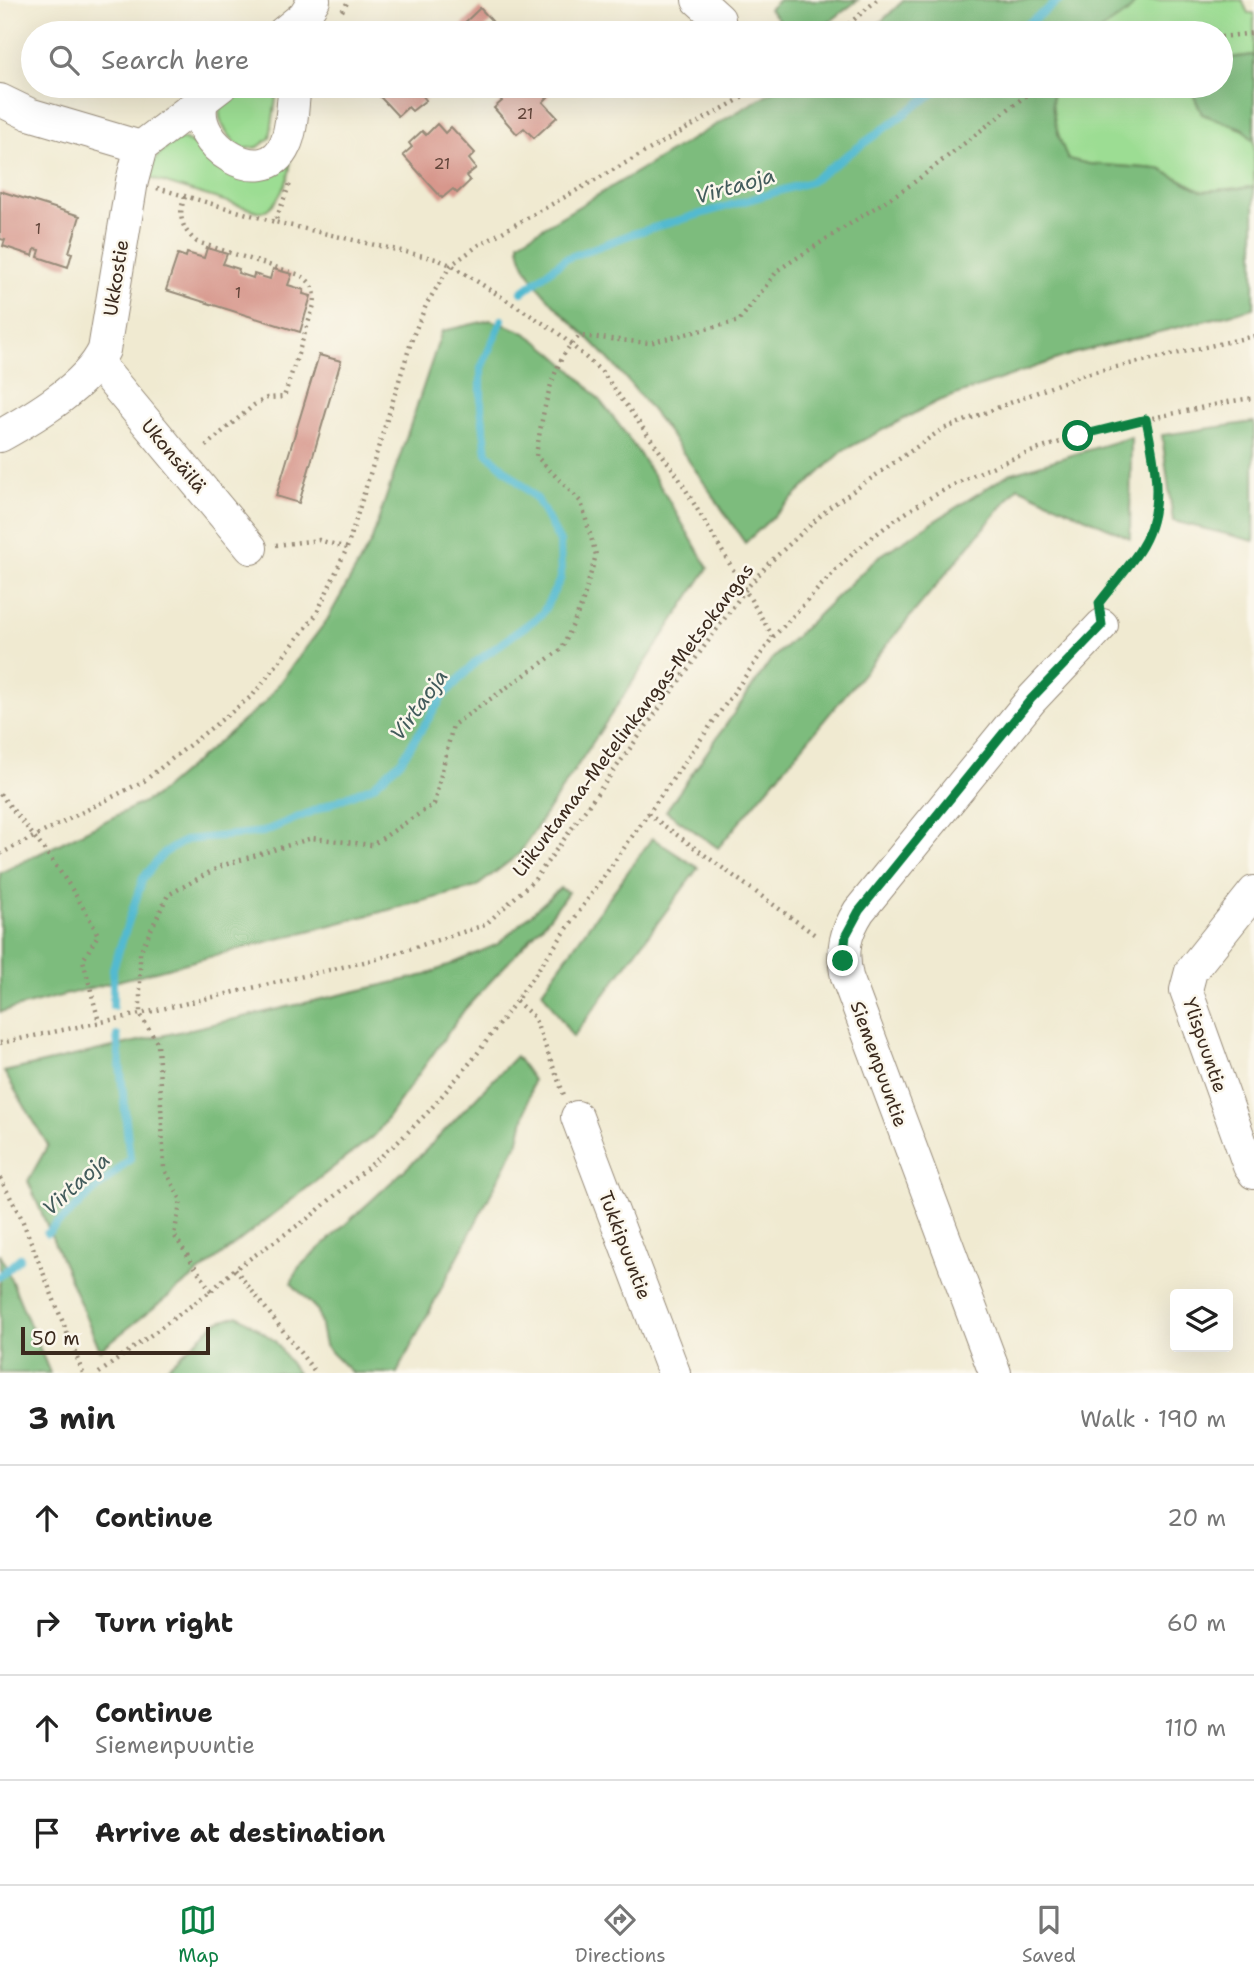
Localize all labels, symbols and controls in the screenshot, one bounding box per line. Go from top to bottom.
search box [21,21,1233,98]
icon: search [45,41,83,79]
text: Search here [101,42,250,77]
house number: 21 [516,103,534,124]
house number: 21 [433,153,451,174]
water label: Virtaoja [692,161,778,211]
house number: 1 [35,218,41,239]
street label: Ukkostie [98,238,134,318]
house number: 1 [235,282,241,303]
street label: Ukonsäilä [136,414,212,498]
route start [1062,420,1093,451]
street label: Liikuntamaa-Metelinkangas-Metsokangas [507,558,759,882]
water label: Virtaoja [384,664,454,746]
route end [827,945,858,976]
street label: Ylispuuntie [1177,994,1233,1096]
street label: Siemenpuuntie [845,998,913,1130]
water label: Virtaoja [36,1146,116,1222]
street label: Tukkipuuntie [593,1187,657,1303]
map controls [1170,1289,1233,1352]
button: layers [1170,1289,1233,1352]
scale bar [21,1324,210,1356]
text: 50 m [32,1326,80,1351]
text: 3 min [28,1398,115,1439]
text: Walk · 190 m [1080,1404,1226,1434]
icon: ahead [28,1499,66,1537]
text: Continue [95,1500,213,1535]
text: 20 m [1167,1503,1226,1533]
icon: right [28,1604,66,1642]
text: Turn right [95,1605,233,1640]
text: 60 m [1167,1608,1226,1638]
text: Continue [95,1695,213,1730]
icon: ahead [28,1709,66,1747]
text: 110 m [1164,1713,1226,1743]
text: Siemenpuuntie [95,1730,255,1760]
icon: arrive [28,1814,66,1852]
text: Arrive at destination [95,1815,385,1850]
tab: Map [178,1901,219,1968]
tab: Directions [575,1901,666,1968]
tab: Saved [1022,1901,1076,1968]

